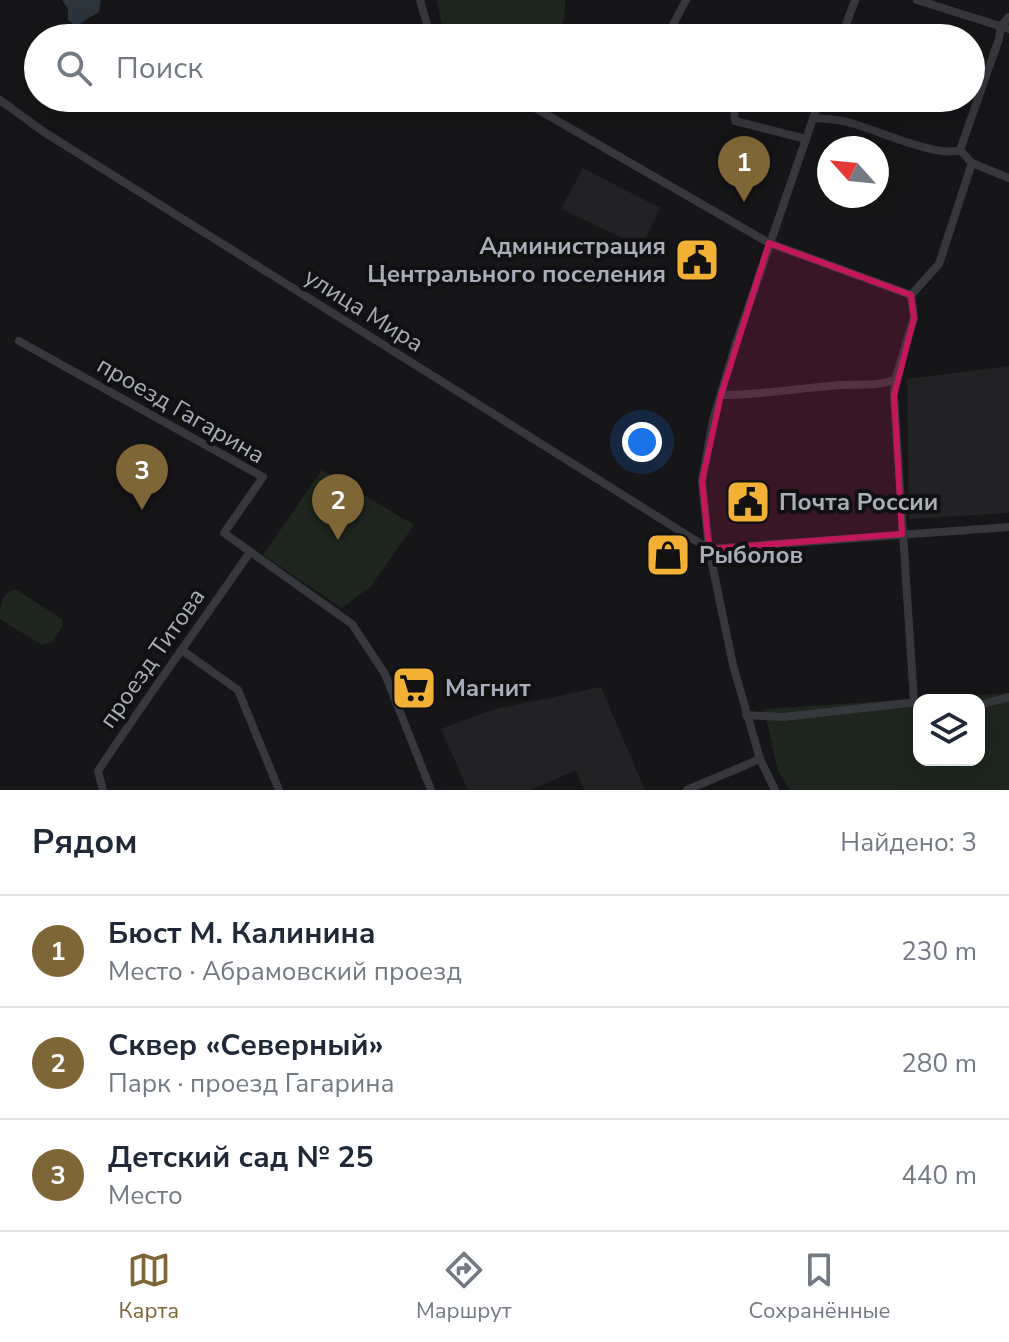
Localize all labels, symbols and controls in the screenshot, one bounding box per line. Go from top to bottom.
search box [24,24,985,112]
icon: search [52,46,96,90]
text: Поиск [116,48,203,89]
pin: 1 [718,136,770,202]
north arrow [817,136,889,208]
place label: Администрация Центрального поселения [367,230,666,290]
public building icon: Администрация Центрального поселения [673,236,721,284]
street label: улица Мира [298,261,430,359]
street label: проезд Гагарина [91,349,271,471]
your location [622,422,662,462]
pin: 3 [116,444,168,510]
pin: 2 [312,474,364,540]
public building icon: Почта России [724,478,772,526]
place label: Почта России [779,486,938,518]
shop icon: Рыболов [644,531,692,579]
place label: Рыболов [699,539,803,571]
street label: проезд Титова [92,582,212,734]
supermarket icon: Магнит [390,664,438,712]
place label: Магнит [445,672,531,704]
map controls [913,694,985,766]
button: layers [913,694,985,766]
text: Рядом [32,819,138,865]
text: Найдено: 3 [840,825,977,860]
text: Бюст М. Калинина [108,913,376,954]
text: 1 [50,934,66,969]
text: 230 m [901,934,977,969]
text: Место · Абрамовский проезд [108,954,462,989]
text: Сквер «Северный» [108,1025,384,1066]
text: 2 [50,1046,66,1081]
text: 280 m [901,1046,977,1081]
text: Парк · проезд Гагарина [108,1066,395,1101]
text: Детский сад № 25 [108,1137,374,1178]
text: 3 [50,1158,66,1193]
text: 440 m [901,1158,977,1193]
text: Место [108,1178,183,1213]
tab: Карта [118,1248,179,1326]
tab: Маршрут [416,1248,512,1326]
tab: Сохранённые [748,1248,891,1326]

